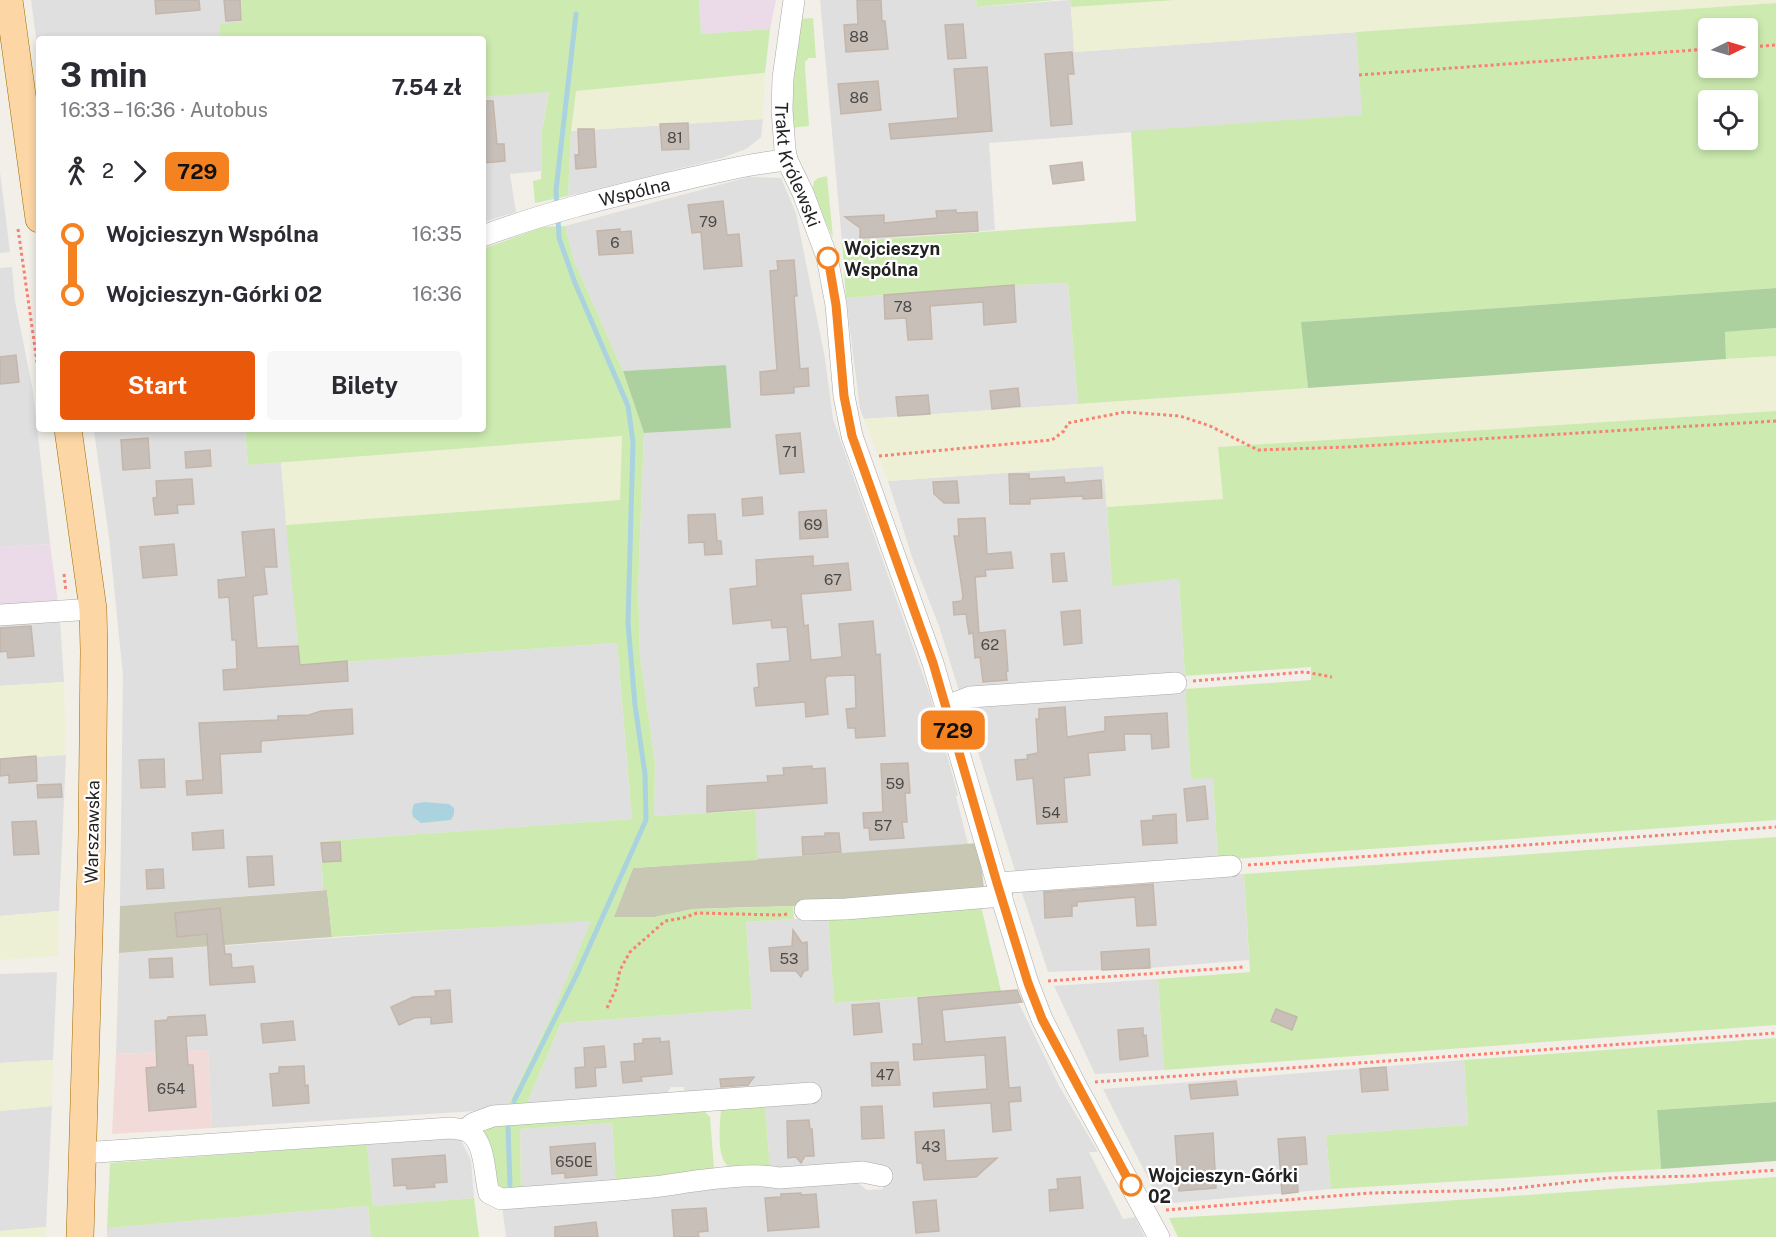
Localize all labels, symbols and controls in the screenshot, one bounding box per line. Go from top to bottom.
north arrow [1698,18,1758,78]
map controls [1698,18,1758,150]
house number: 88 [849,28,869,45]
text: 3 min [60,56,147,94]
text: 7.54 zł [391,74,462,100]
house number: 86 [850,89,868,106]
button: locate [1698,90,1758,150]
text: 16:33 – 16:36 · Autobus [60,98,268,122]
street label: Trakt Królewski [771,102,825,230]
house number: 81 [667,129,683,146]
icon: walk [60,155,93,188]
icon: forward [123,155,156,188]
text: 2 [102,159,114,183]
text: 729 [177,159,217,184]
street label: Wspólna [597,173,672,210]
house number: 79 [699,213,717,230]
text: Wojcieszyn Wspólna [106,221,319,247]
text: 16:35 [411,222,462,246]
house number: 6 [610,234,620,251]
place label: Wojcieszyn Wspólna [844,238,940,280]
marker: Wojcieszyn Wspólna [817,247,839,269]
text: Wojcieszyn-Górki 02 [106,281,322,307]
text: 16:36 [412,282,462,306]
house number: 78 [894,298,912,315]
button: Start [60,351,255,420]
button: Bilety [267,351,462,420]
house number: 71 [782,443,798,460]
house number: 69 [804,516,822,533]
house number: 67 [824,571,842,588]
house number: 62 [981,636,999,653]
line badge: 729 [918,710,988,750]
text: 729 [933,718,973,743]
house number: 59 [886,775,904,792]
street label: Warszawska [81,780,103,884]
house number: 54 [1041,804,1061,821]
house number: 57 [874,817,892,834]
house number: 53 [779,950,799,967]
house number: 47 [876,1066,894,1083]
house number: 654 [157,1080,185,1097]
house number: 43 [922,1138,940,1155]
house number: 650E [555,1153,593,1170]
place label: Wojcieszyn-Górki 02 [1148,1165,1298,1207]
marker: Wojcieszyn-Górki 02 [1120,1174,1142,1196]

